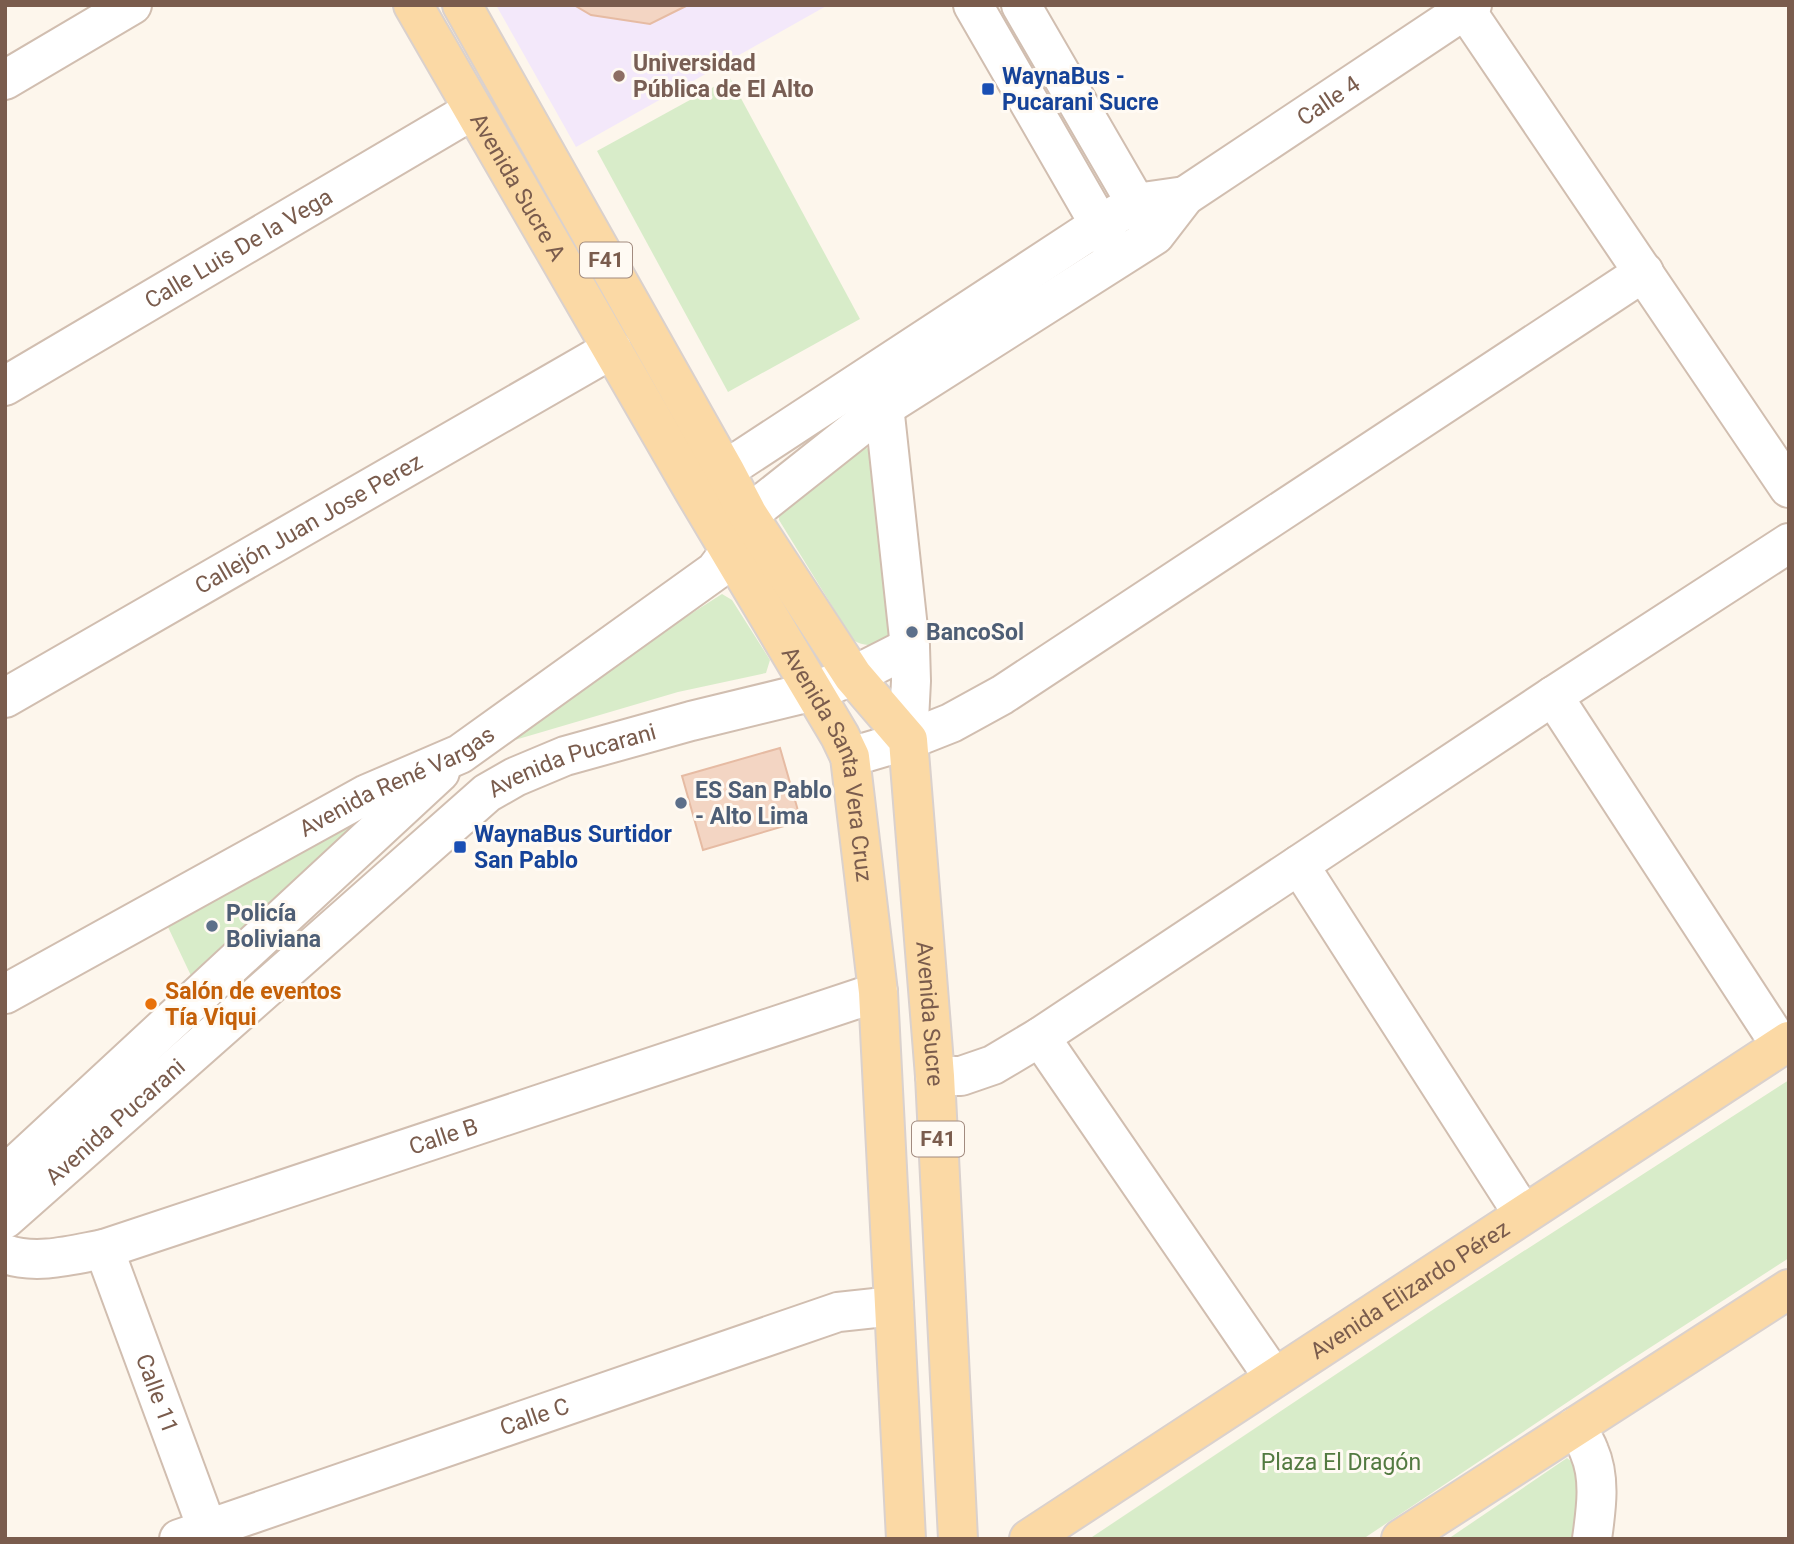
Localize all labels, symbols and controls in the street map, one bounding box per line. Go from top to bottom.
place label: Universidad Pública de El Alto [633,50,814,103]
place label: WaynaBus - Pucarani Sucre [1002,63,1159,116]
marker: Universidad Pública de El Alto [611,68,627,84]
street label: Calle 4 [1292,70,1365,131]
marker: WaynaBus - Pucarani Sucre [980,81,996,97]
street label: Avenida Sucre A [465,108,571,265]
street label: Calle Luis De la Vega [140,183,337,314]
road number: F41 [580,243,632,278]
street label: Callejón Juan Jose Perez [190,448,427,599]
place label: BancoSol [926,619,1024,646]
marker: BancoSol [904,624,920,640]
street label: Avenida Santa Vera Cruz [776,642,878,883]
street label: Avenida Pucarani [483,718,659,803]
street label: Avenida René Vargas [294,720,500,842]
place label: ES San Pablo - Alto Lima [695,777,832,830]
marker: ES San Pablo - Alto Lima [673,795,689,811]
place label: WaynaBus Surtidor San Pablo [474,821,673,874]
marker: WaynaBus Surtidor San Pablo [452,839,468,855]
place label: Policía Boliviana [226,900,321,953]
marker: Policía Boliviana [204,918,220,934]
street label: Avenida Sucre [911,940,949,1087]
place label: Salón de eventos Tía Viqui [165,978,342,1031]
marker: Salón de eventos Tía Viqui [143,996,159,1012]
street label: Avenida Pucarani [40,1053,190,1190]
street label: Calle B [406,1112,481,1160]
road number: F41 [912,1122,964,1156]
street label: Avenida Elizardo Pérez [1305,1215,1514,1365]
street label: Calle 11 [130,1350,184,1437]
street label: Calle C [496,1392,573,1441]
park label: Plaza El Dragón [1261,1449,1421,1476]

